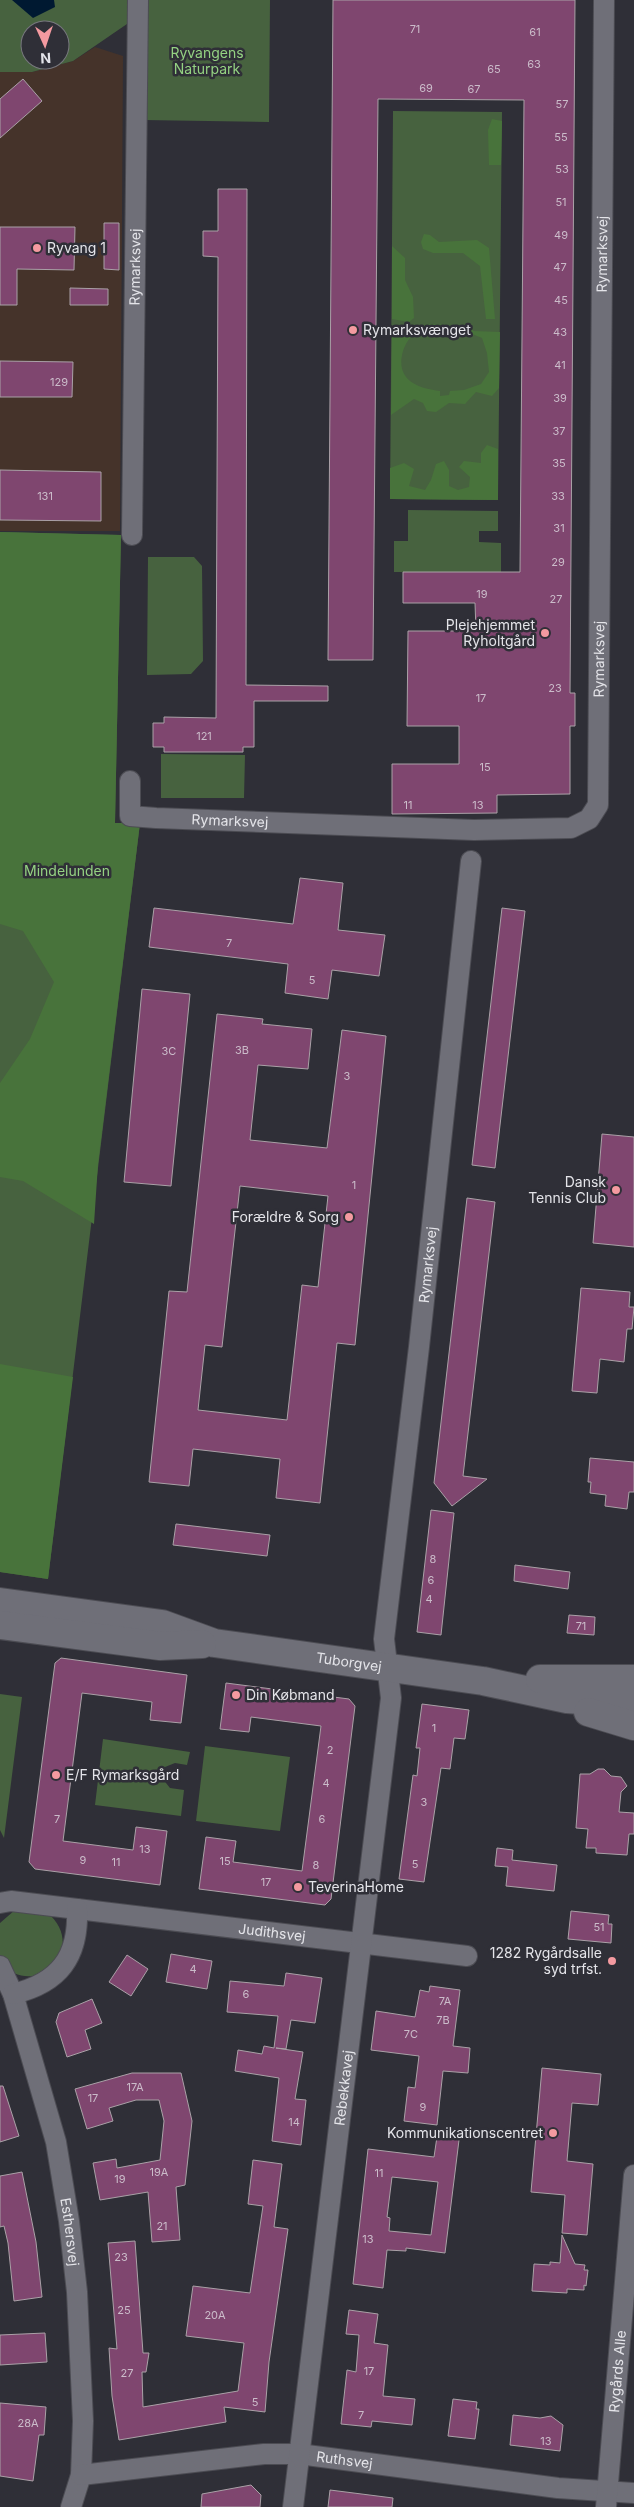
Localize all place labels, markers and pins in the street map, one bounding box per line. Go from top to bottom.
place label: Ryvang 1 [47,239,106,256]
marker: Ryvang 1 [31,242,43,254]
place label: Rymarksvænget [363,321,471,338]
marker: Rymarksvænget [347,324,359,336]
place label: Plejehjemmet Ryholtgård [446,616,535,649]
marker: Plejehjemmet Ryholtgård [539,627,551,639]
place label: Dansk Tennis Club [528,1173,606,1206]
marker: Dansk Tennis Club [610,1184,622,1196]
place label: Forældre & Sorg [232,1208,339,1225]
marker: Forældre & Sorg [343,1211,355,1223]
place label: Din Købmand [246,1686,335,1703]
marker: Din Købmand [230,1689,242,1701]
place label: E/F Rymarksgård [66,1766,179,1783]
marker: E/F Rymarksgård [50,1769,62,1781]
place label: TeverinaHome [308,1878,404,1895]
marker: TeverinaHome [292,1881,304,1893]
place label: 1282 Rygårdsalle syd trfst. [490,1944,602,1977]
marker: 1282 Rygårdsalle syd trfst. [606,1955,618,1967]
place label: Kommunikationscentret [387,2124,543,2141]
marker: Kommunikationscentret [547,2127,559,2139]

